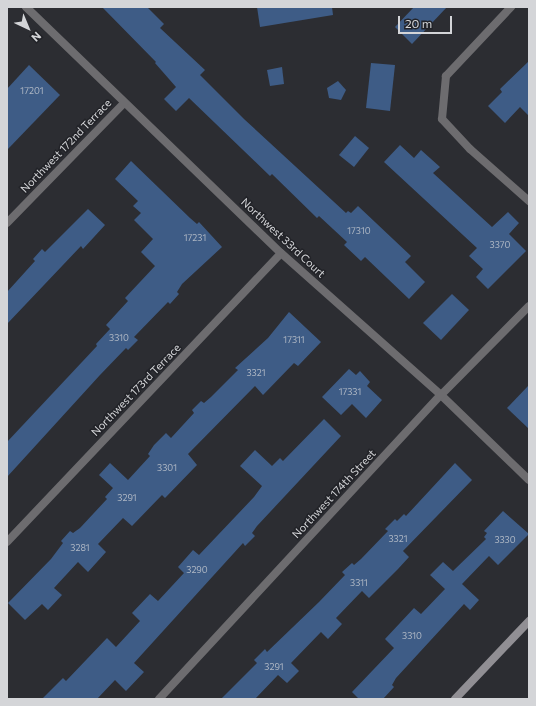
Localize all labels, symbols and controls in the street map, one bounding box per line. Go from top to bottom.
north arrow [8,8,48,48]
scale bar [400,8,454,34]
text: 20 m [405,16,432,30]
text: N [29,29,44,45]
house number: 17201 [20,86,44,96]
street label: Northwest 172nd Terrace [18,96,114,196]
street label: Northwest 33rd Court [238,196,328,280]
house number: 17310 [347,226,371,236]
house number: 17231 [184,233,206,243]
house number: 3370 [490,240,510,250]
house number: 3310 [109,333,129,343]
house number: 17311 [283,335,305,345]
street label: Northwest 173rd Terrace [89,341,183,439]
house number: 3321 [246,368,266,378]
house number: 17331 [339,387,361,397]
street label: Northwest 174th Street [289,447,379,541]
house number: 3301 [157,463,177,473]
house number: 3291 [117,493,137,503]
house number: 3321 [388,534,408,544]
house number: 3330 [494,535,516,545]
house number: 3281 [70,543,90,553]
house number: 3290 [186,565,208,575]
house number: 3311 [350,578,368,588]
house number: 3310 [402,631,422,641]
house number: 3291 [264,662,284,672]

